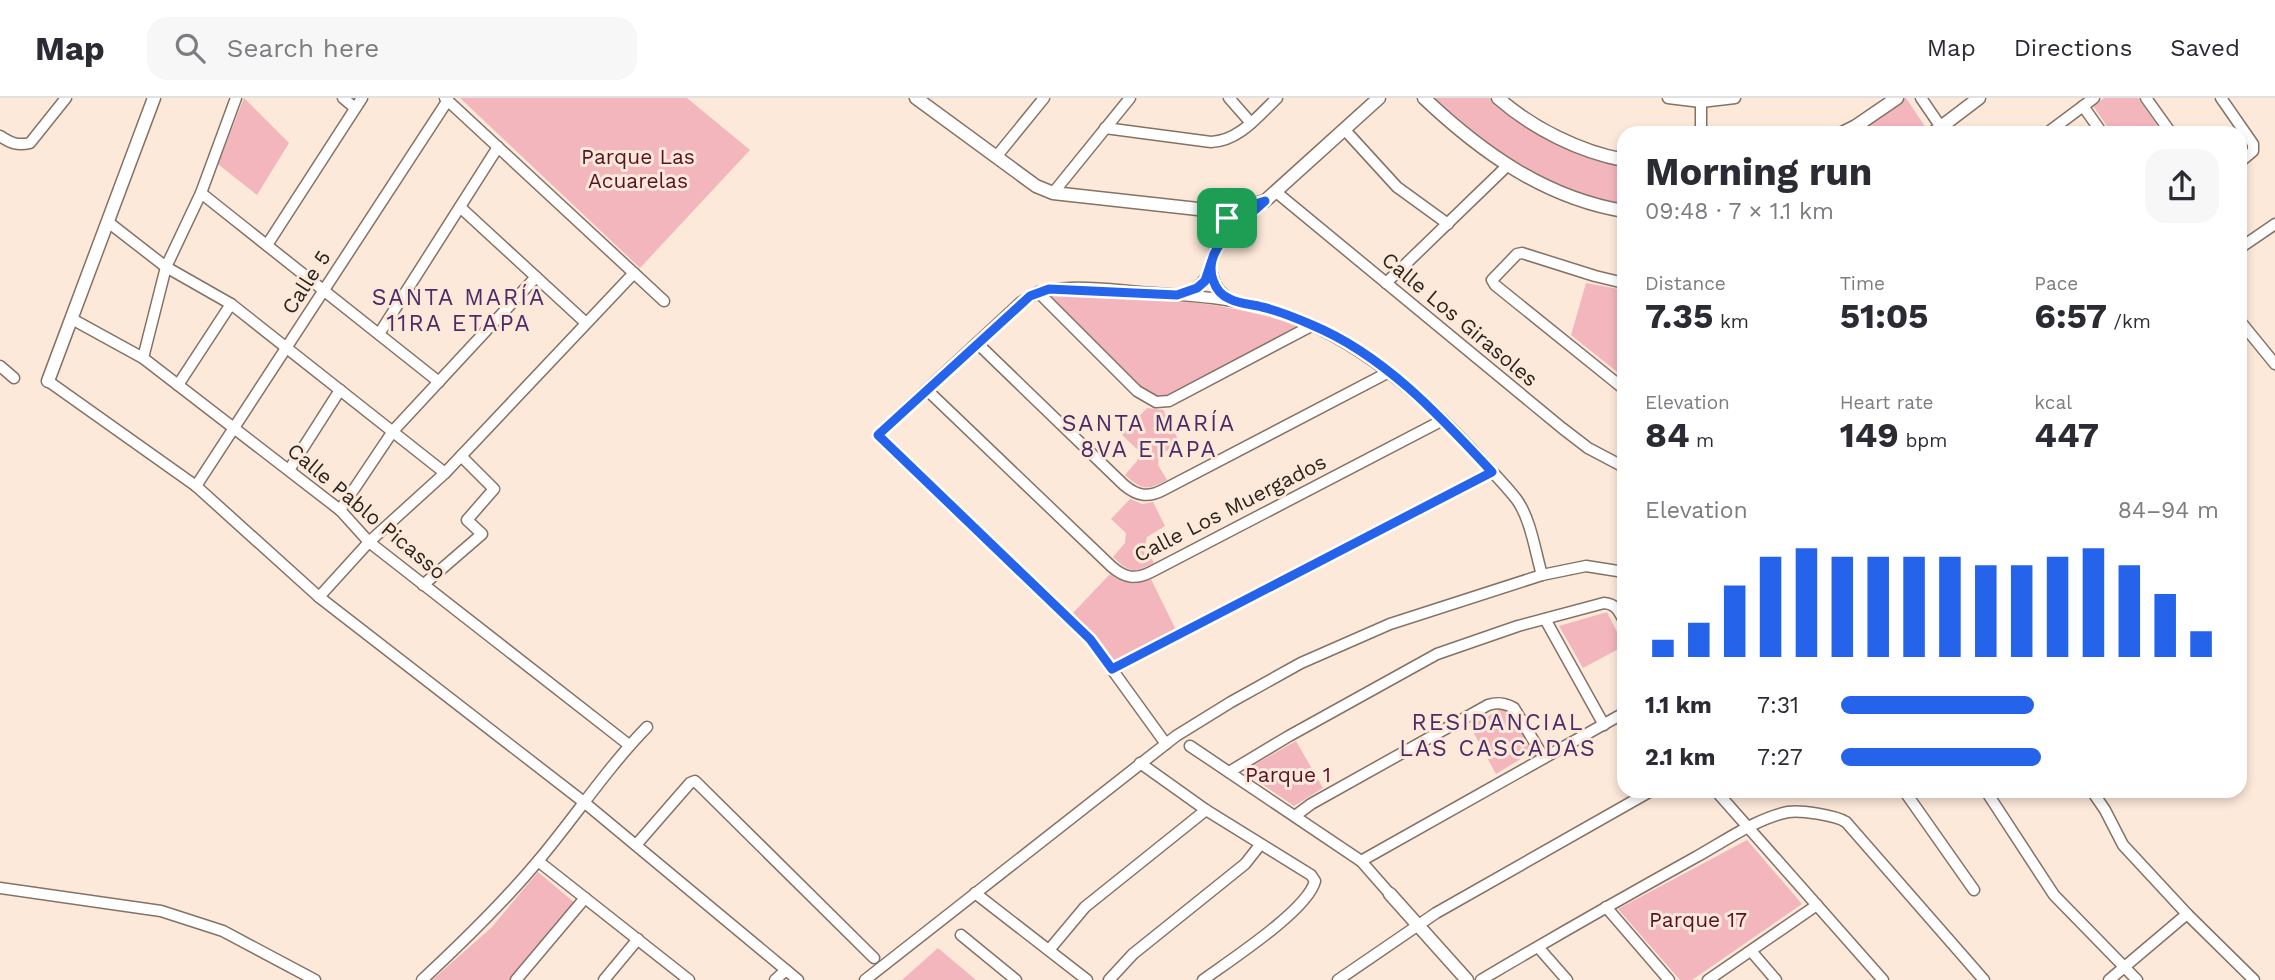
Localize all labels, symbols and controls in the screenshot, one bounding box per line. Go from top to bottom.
search box [147,17,637,80]
text: Map [35,29,105,68]
icon: search [171,29,209,67]
text: Search here [227,33,379,63]
text: Map [1927,34,1976,62]
text: Directions [2014,34,2132,62]
text: Saved [2170,34,2240,62]
park label: Parque Las Acuarelas [581,144,695,193]
button: share [2145,149,2219,223]
text: Morning run [1645,150,1872,194]
pin [1197,188,1257,248]
text: 09:48 · 7 × 1.1 km [1645,198,1834,225]
icon: arrive [1208,199,1246,237]
street label: Calle 5 [276,246,336,318]
street label: Calle Los Girasoles [1377,247,1543,391]
text: Distance [1645,272,1726,295]
text: Time [1840,272,1885,295]
text: Pace [2034,272,2078,295]
district label: SANTA MARÍA 11RA ETAPA [372,284,546,337]
text: 7.35 [1645,295,1713,337]
text: 51:05 [1840,295,1928,337]
text: 6:57 [2034,295,2107,337]
text: km [1713,310,1749,333]
text: /km [2107,310,2151,333]
text: Elevation [1645,391,1730,414]
text: Heart rate [1840,391,1934,414]
text: kcal [2034,391,2072,414]
district label: SANTA MARÍA 8VA ETAPA [1062,410,1236,463]
text: 84 [1645,414,1690,456]
text: 149 [1840,414,1899,456]
text: 447 [2034,414,2099,456]
text: m [1690,429,1714,452]
text: bpm [1899,429,1947,452]
street label: Calle Pablo Picasso [283,437,451,585]
street label: Calle Los Muergados [1130,449,1330,567]
text: Elevation [1645,497,1748,524]
text: 84–94 m [2118,497,2219,524]
text: 1.1 km [1645,692,1712,719]
text: 7:31 [1757,692,1799,719]
district label: RESIDANCIAL LAS CASCADAS [1399,709,1597,762]
text: 2.1 km [1645,744,1716,771]
text: 7:27 [1757,744,1803,771]
park label: Parque 1 [1245,762,1331,787]
park label: Parque 17 [1649,907,1747,932]

